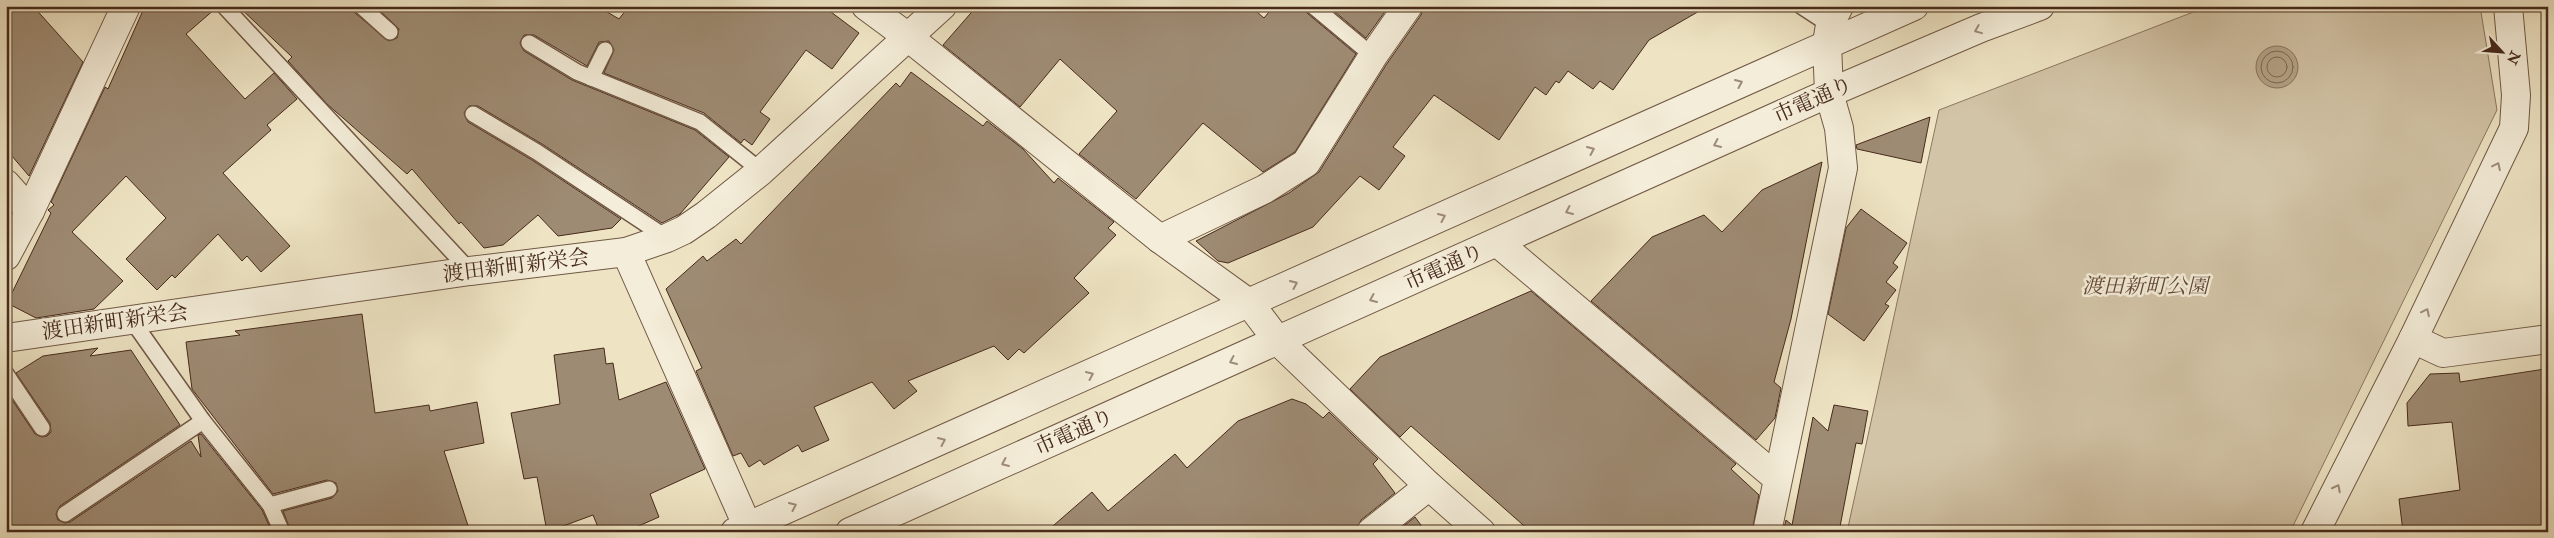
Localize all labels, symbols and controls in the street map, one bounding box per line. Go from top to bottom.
one-way arrow [1974,23,1983,34]
north arrow [2476,28,2526,78]
text: N [2503,47,2524,67]
street label: 市電通り [1769,71,1857,129]
one-way arrow [1734,79,1743,90]
one-way arrow [1713,137,1722,148]
one-way arrow [1586,146,1595,156]
one-way arrow [2491,162,2501,171]
one-way arrow [1565,204,1574,215]
one-way arrow [1437,213,1446,223]
street label: 市電通り [1400,238,1488,296]
street label: 渡田新町新栄会 [441,244,591,288]
park label: 渡田新町公園 [2082,273,2211,300]
one-way arrow [1289,280,1298,290]
one-way arrow [1369,292,1378,303]
street label: 渡田新町新栄会 [40,298,190,346]
one-way arrow [2420,308,2430,317]
one-way arrow [1229,355,1238,365]
one-way arrow [1085,370,1094,381]
street label: 市電通り [1030,403,1118,461]
one-way arrow [937,436,946,447]
one-way arrow [1001,456,1010,467]
one-way arrow [2331,484,2341,493]
one-way arrow [788,502,797,513]

